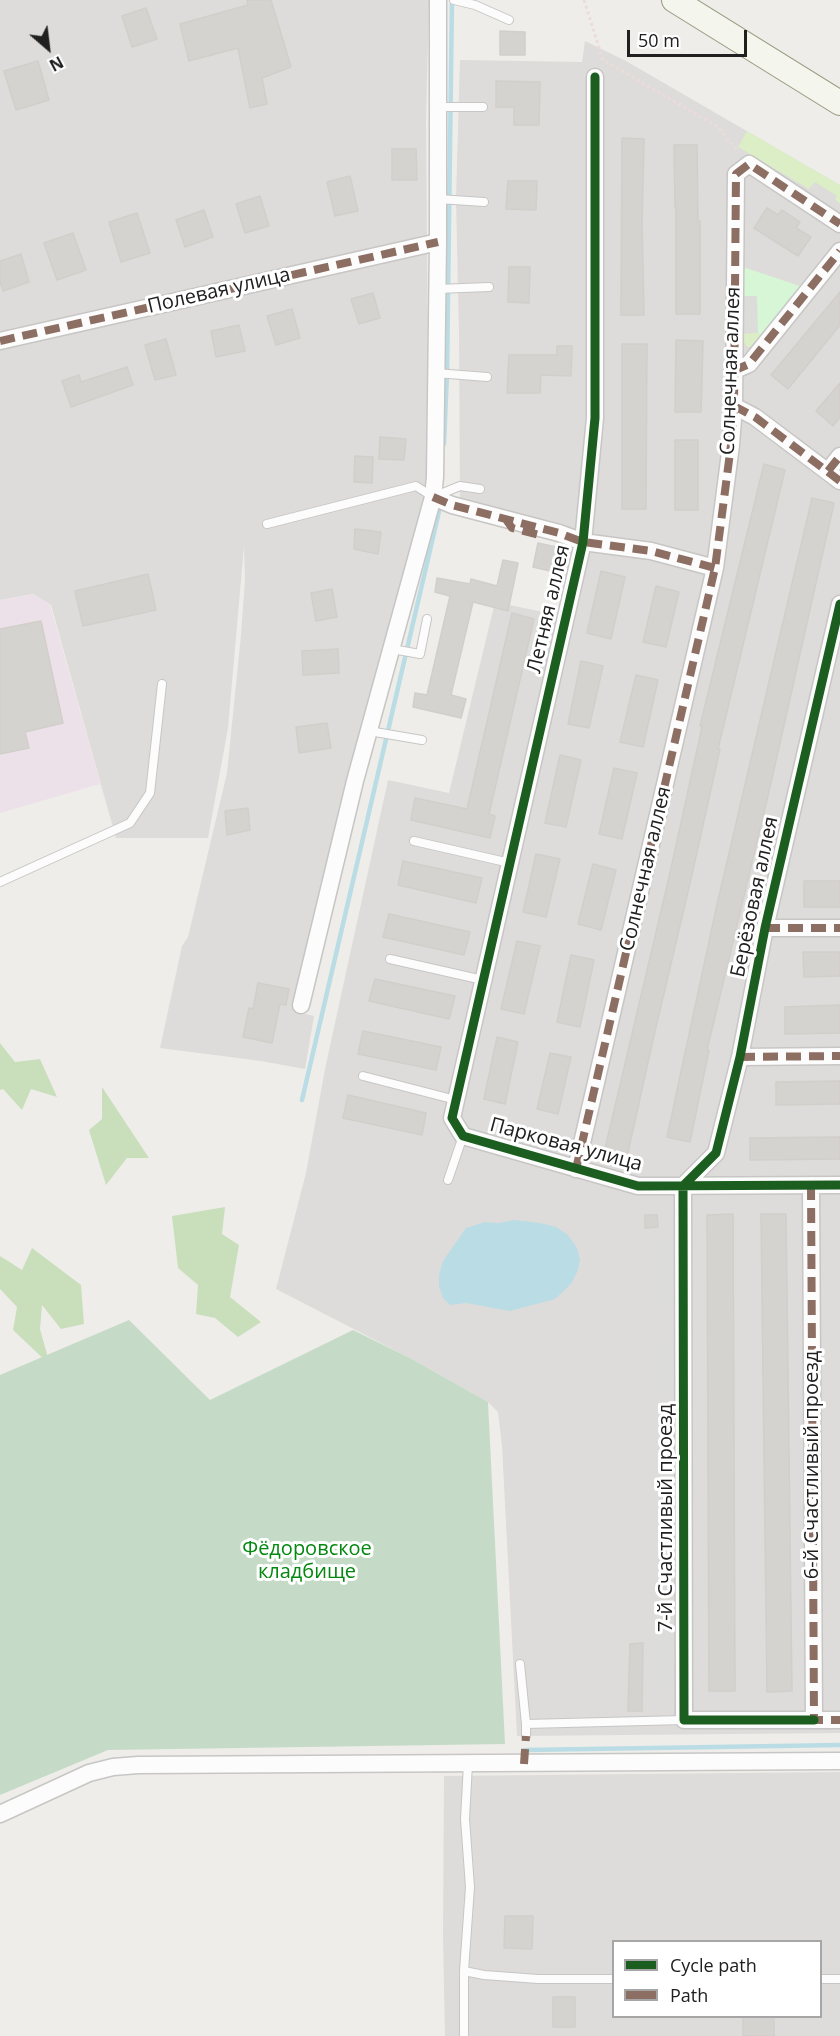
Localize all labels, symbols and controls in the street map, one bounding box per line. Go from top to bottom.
north arrow [18,18,78,78]
scale bar [630,18,750,56]
text: 50 m [638,28,680,52]
text: N [46,51,67,77]
street label: Полевая улица [145,263,293,319]
street label: Солнечная аллея [716,286,746,456]
street label: Летняя аллея [523,542,575,676]
street label: Солнечная аллея [615,784,677,954]
street label: Берёзовая аллея [726,814,784,980]
street label: Парковая улица [487,1113,645,1177]
street label: 6-й Счастливый проезд [800,1351,824,1579]
street label: 7-й Счастливый проезд [654,1404,678,1632]
park label: Фёдоровское кладбище [242,1537,372,1584]
legend [612,1940,822,2018]
text: Cycle path [670,1953,757,1977]
text: Path [670,1983,708,2007]

